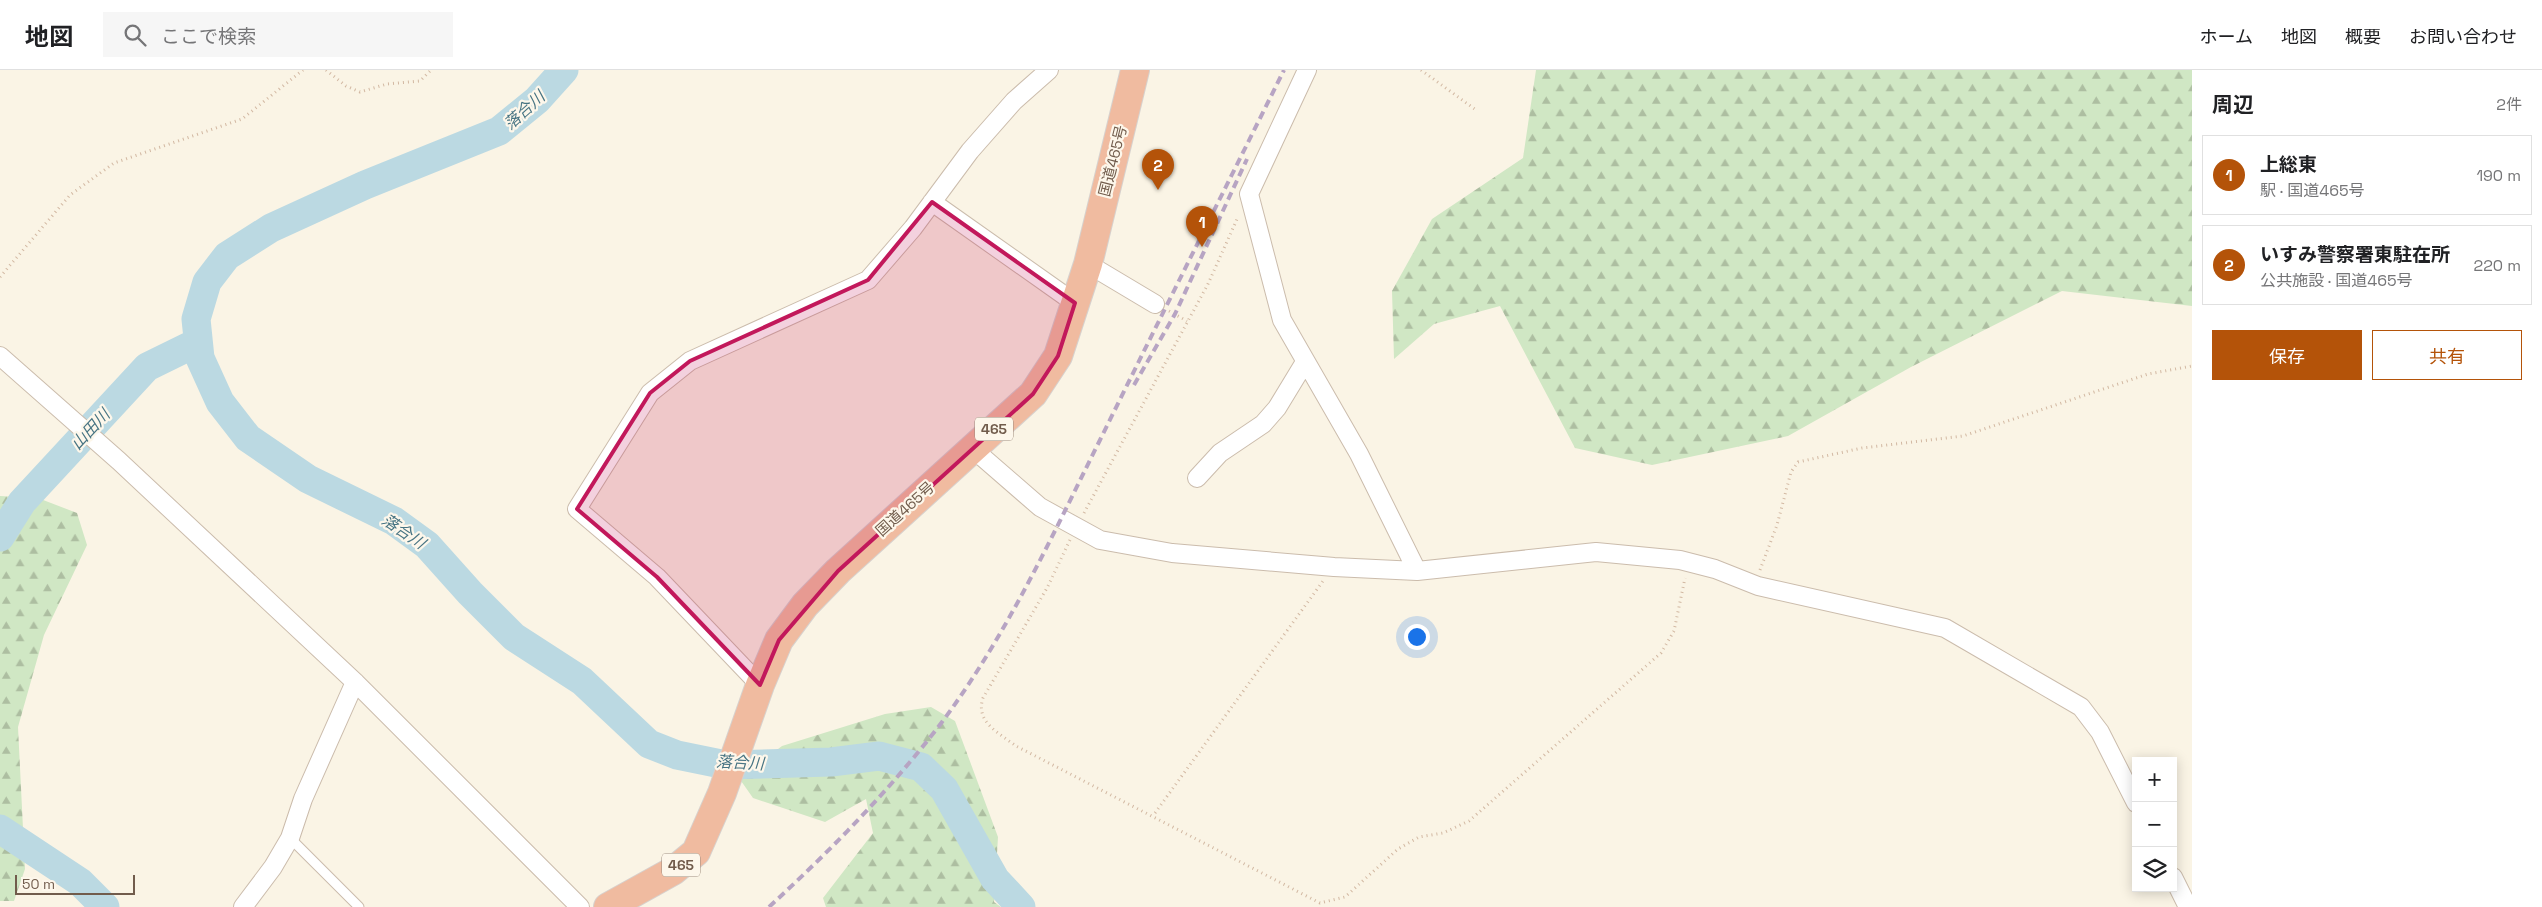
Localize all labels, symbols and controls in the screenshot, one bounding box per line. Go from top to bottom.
search box [103,12,453,57]
text: 地図 [25,21,73,52]
icon: search [121,21,149,49]
text: ここで検索 [161,24,256,49]
text: ホーム [2200,25,2253,48]
text: 地図 [2281,25,2317,48]
text: 概要 [2345,25,2381,48]
text: お問い合わせ [2409,25,2517,48]
water label: 落合川 [499,85,551,134]
text: 周辺 [2212,91,2254,118]
text: 2件 [2496,94,2522,115]
street label: 国道465号 [1095,123,1131,198]
pin: 2 [1142,149,1174,190]
text: 上総東 [2260,152,2317,177]
text: 1 [2225,165,2233,186]
text: 190 m [2476,165,2521,186]
text: 駅 · 国道465号 [2260,180,2365,201]
pin: 1 [1186,206,1218,247]
text: いすみ警察署東駐在所 [2260,242,2450,267]
text: 2 [2224,255,2234,276]
text: 220 m [2474,255,2521,276]
text: 公共施設 · 国道465号 [2260,270,2413,291]
button: 保存 [2212,330,2362,380]
button: 共有 [2372,330,2522,380]
water label: 山田川 [66,403,116,454]
road number: 465 [975,418,1013,440]
street label: 国道465号 [871,477,938,540]
water label: 落合川 [378,509,431,555]
your location [1404,624,1430,650]
water label: 落合川 [715,751,766,774]
map controls [2132,757,2177,892]
button: + [2132,757,2177,802]
button: − [2132,802,2177,847]
button: layers [2132,847,2177,892]
road number: 465 [662,854,700,876]
scale bar [15,872,135,895]
text: 50 m [22,875,55,893]

